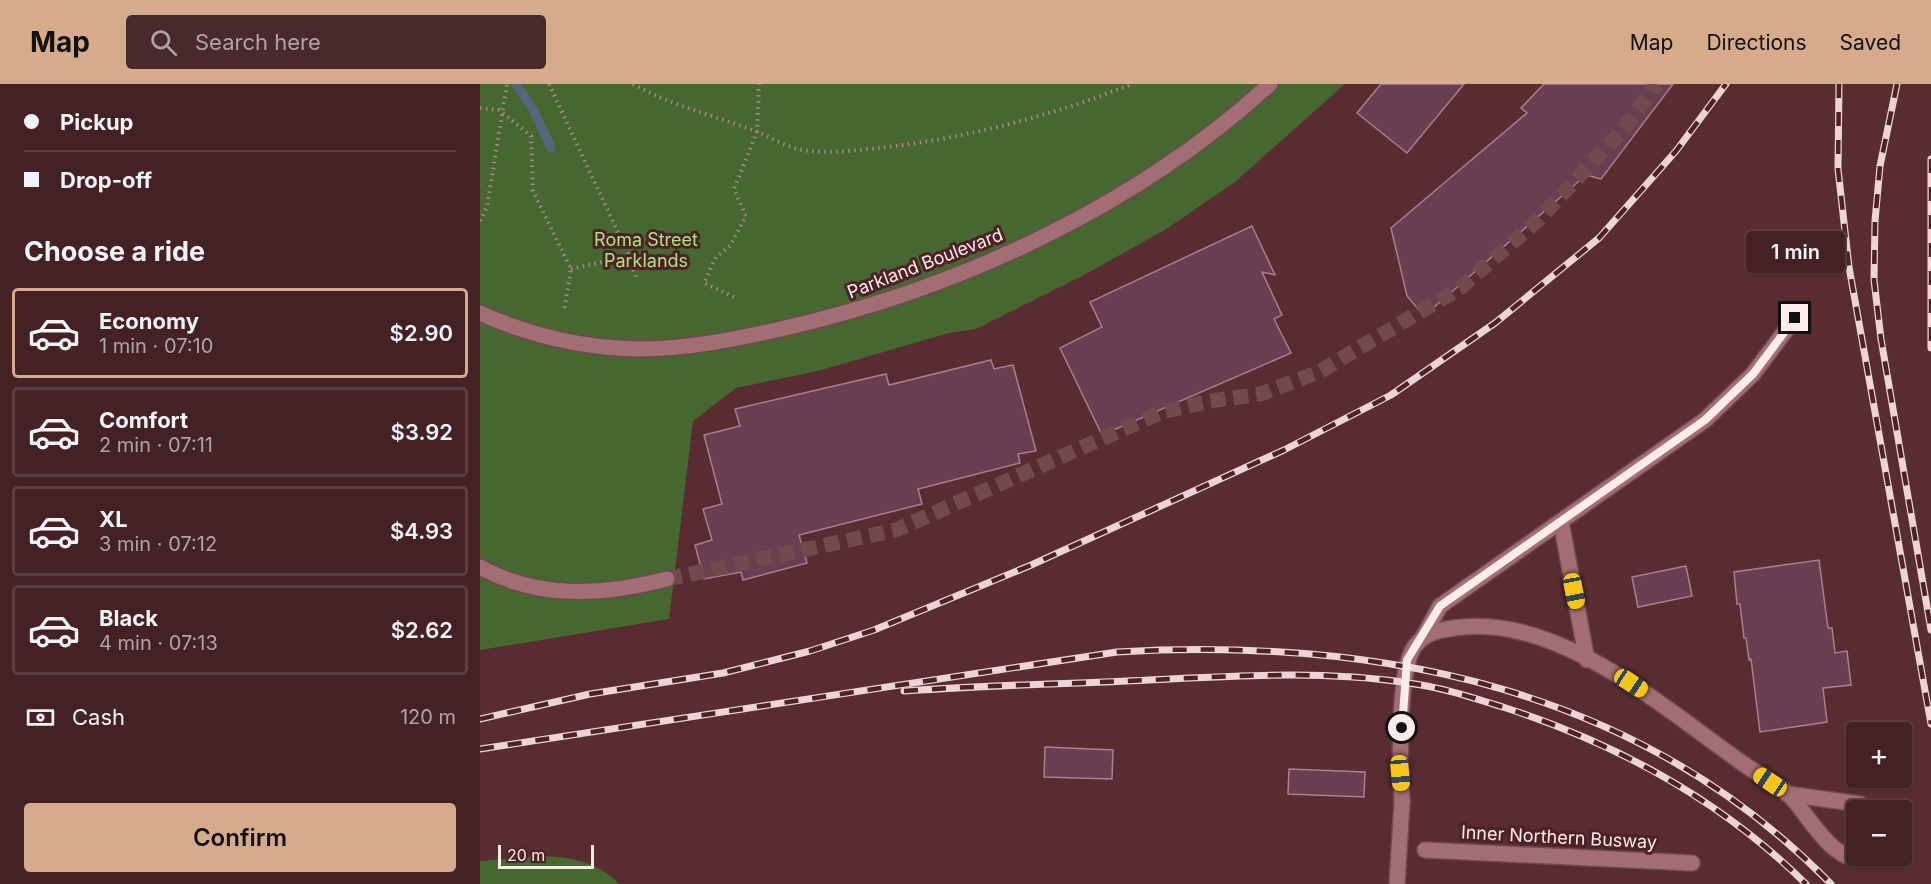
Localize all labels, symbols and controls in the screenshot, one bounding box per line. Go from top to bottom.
search box [126,15,546,69]
text: Map [30,25,90,59]
icon: search [147,26,180,59]
text: Search here [195,29,321,55]
text: Map [1630,30,1673,55]
text: Directions [1706,30,1807,55]
text: Saved [1840,30,1901,55]
text: Pickup [60,109,134,135]
text: Drop-off [60,167,152,193]
street label: Parkland Boulevard [844,224,1006,302]
park label: Roma Street Parklands [594,229,698,271]
callout: 1 min [1746,231,1844,273]
text: Choose a ride [24,235,205,268]
text: 1 min [1771,240,1820,264]
route end [1781,304,1808,331]
icon: car [27,306,81,360]
text: Economy [99,308,199,334]
text: $2.90 [390,320,453,346]
text: 1 min · 07:10 [99,334,213,358]
icon: car [27,405,81,459]
text: Comfort [99,407,188,433]
text: $3.92 [391,419,453,445]
text: 2 min · 07:11 [99,433,213,457]
icon: car [27,504,81,558]
text: XL [99,506,128,532]
text: $4.93 [390,518,453,544]
text: 3 min · 07:12 [99,532,217,556]
car [1562,572,1586,610]
icon: car [27,603,81,657]
text: Black [99,605,158,631]
text: $2.62 [391,617,453,643]
text: 4 min · 07:13 [99,631,218,655]
car [1611,666,1651,700]
icon: cash [24,701,57,734]
text: Cash [72,704,125,730]
text: 120 m [400,705,456,729]
route start [1388,714,1415,741]
map controls [1846,722,1912,866]
button: + [1846,722,1912,788]
car [1389,754,1411,792]
car [1750,764,1790,800]
button: − [1846,800,1912,866]
button: Confirm [24,803,456,872]
street label: Inner Northern Busway [1460,821,1658,853]
scale bar [498,842,594,870]
text: 20 m [507,845,545,865]

